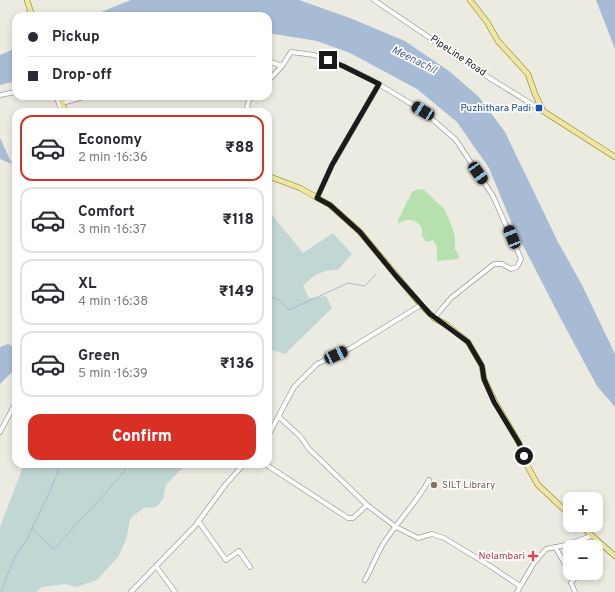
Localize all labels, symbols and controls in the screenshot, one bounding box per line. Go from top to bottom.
text: Pickup [52,28,100,47]
street label: PipeLine Road [427,32,489,80]
water label: Meenachil [389,43,440,78]
route end [319,51,337,69]
text: Drop-off [52,66,112,85]
car [410,100,436,122]
place label: Puzhithara Padi [460,102,531,115]
marker: Puzhithara Padi [534,103,544,113]
icon: car [30,130,66,166]
text: Economy [78,131,142,150]
text: ₹88 [225,139,254,158]
text: 2 min · 16:36 [78,150,148,166]
car [466,160,490,186]
icon: car [30,202,66,238]
text: Comfort [78,203,135,222]
text: ₹118 [222,211,254,230]
text: 3 min · 16:37 [78,222,147,238]
car [502,224,522,250]
icon: car [30,274,66,310]
text: XL [78,275,96,294]
text: ₹149 [219,283,254,302]
text: 4 min · 16:38 [78,294,148,310]
car [323,344,349,366]
icon: car [30,346,66,382]
text: Green [78,347,120,366]
text: ₹136 [220,355,254,374]
text: 5 min · 16:39 [78,366,148,382]
button: Confirm [28,414,256,460]
route start [515,447,533,465]
place label: SILT Library [442,479,495,492]
marker: SILT Library [429,480,439,490]
map controls [563,492,603,580]
button: + [563,492,603,532]
button: − [563,540,603,580]
place label: Nelambari [479,550,525,563]
marker: Nelambari [528,551,538,561]

